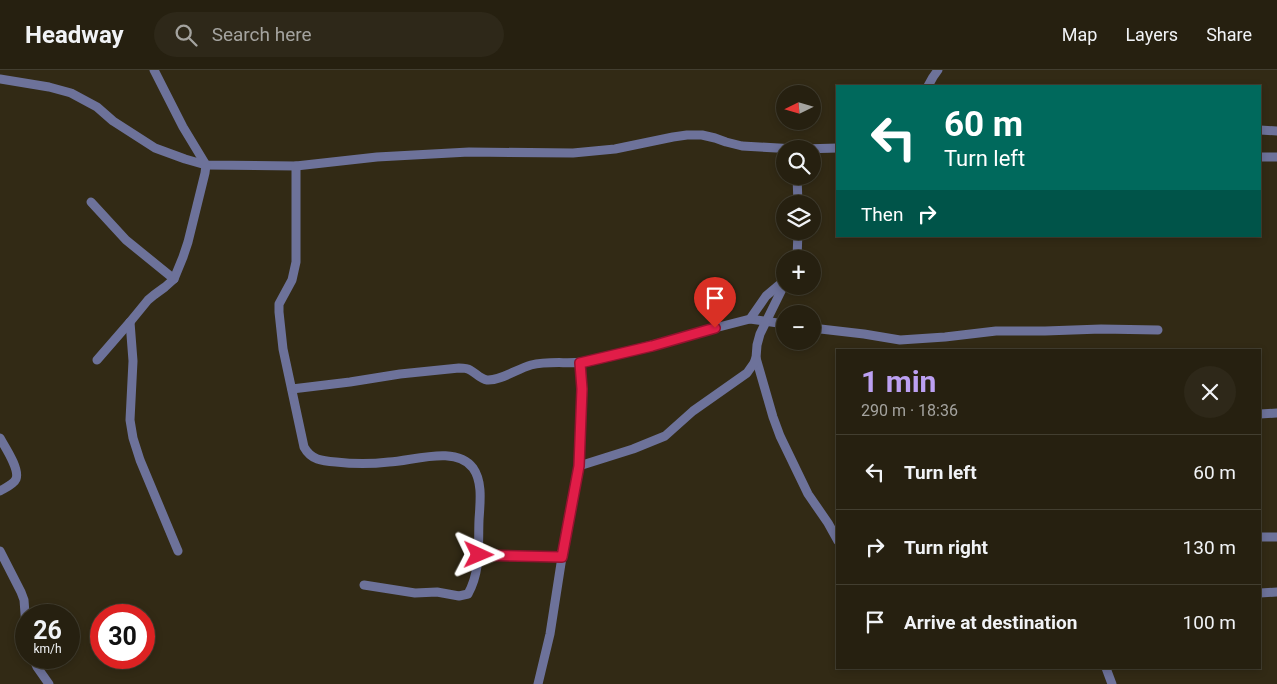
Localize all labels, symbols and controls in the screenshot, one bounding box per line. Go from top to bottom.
search box [154,12,504,57]
text: Headway [25,21,124,49]
icon: search [172,21,200,49]
text: Search here [212,23,312,46]
text: Map [1062,24,1097,45]
text: Layers [1125,24,1178,45]
text: Share [1206,24,1252,45]
north arrow [776,85,821,130]
map controls [776,85,821,350]
text: 60 m [944,104,1023,145]
icon: left [861,105,926,170]
button: search [776,140,821,185]
text: Turn left [944,146,1025,171]
button: layers [776,195,821,240]
icon: right [913,200,941,228]
text: Then [861,203,903,226]
button: + [776,250,821,295]
pin [694,277,736,328]
icon: arrive [701,284,729,312]
button: − [776,305,821,350]
text: 1 min [861,364,936,399]
button: close [1184,366,1236,418]
text: 290 m · 18:36 [861,401,958,420]
icon: left [861,458,889,486]
text: Turn left [904,461,977,484]
text: 60 m [1193,461,1236,484]
position arrow [452,528,504,580]
icon: right [861,533,889,561]
text: Turn right [904,536,988,559]
text: 130 m [1183,536,1236,559]
speed limit sign: 30 [90,604,155,669]
icon: arrive [861,608,889,636]
text: Arrive at destination [904,611,1077,634]
text: 100 m [1183,611,1236,634]
text: 26 [33,616,62,645]
text: km/h [33,642,62,656]

